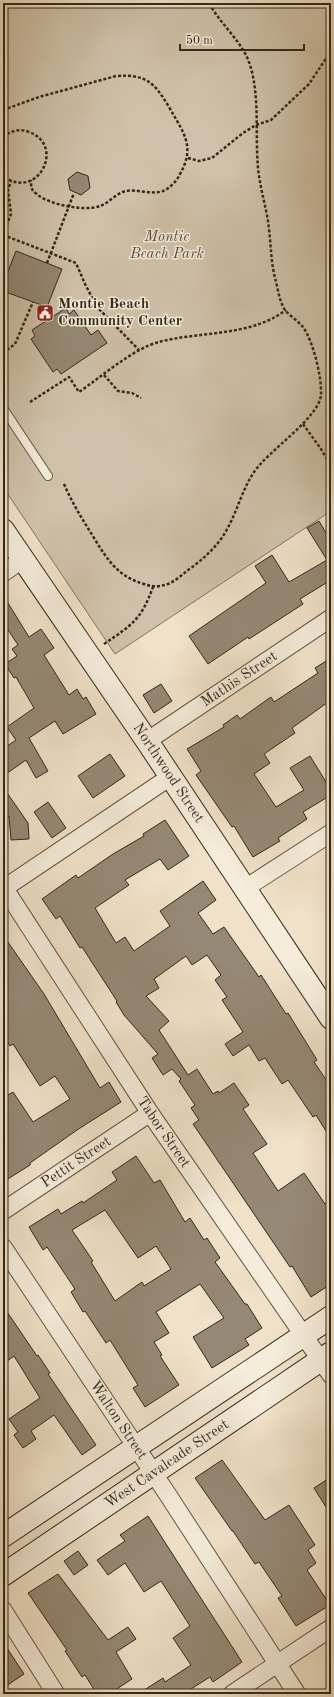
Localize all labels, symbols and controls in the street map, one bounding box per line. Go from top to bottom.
scale bar [180,26,304,52]
text: 50 m [186,34,213,47]
park label: Montie Beach Park [129,230,204,262]
place label: Montie Beach Community Center [58,297,183,329]
public building icon: Montie Beach Community Center [35,303,55,323]
street label: Mathis Street [199,649,280,710]
street label: Northwood Street [130,721,207,826]
street label: Tabor Street [134,1094,193,1171]
street label: Pettit Street [39,1134,114,1191]
street label: Walton Street [87,1378,150,1462]
street label: West Cavalcade Street [102,1417,232,1511]

